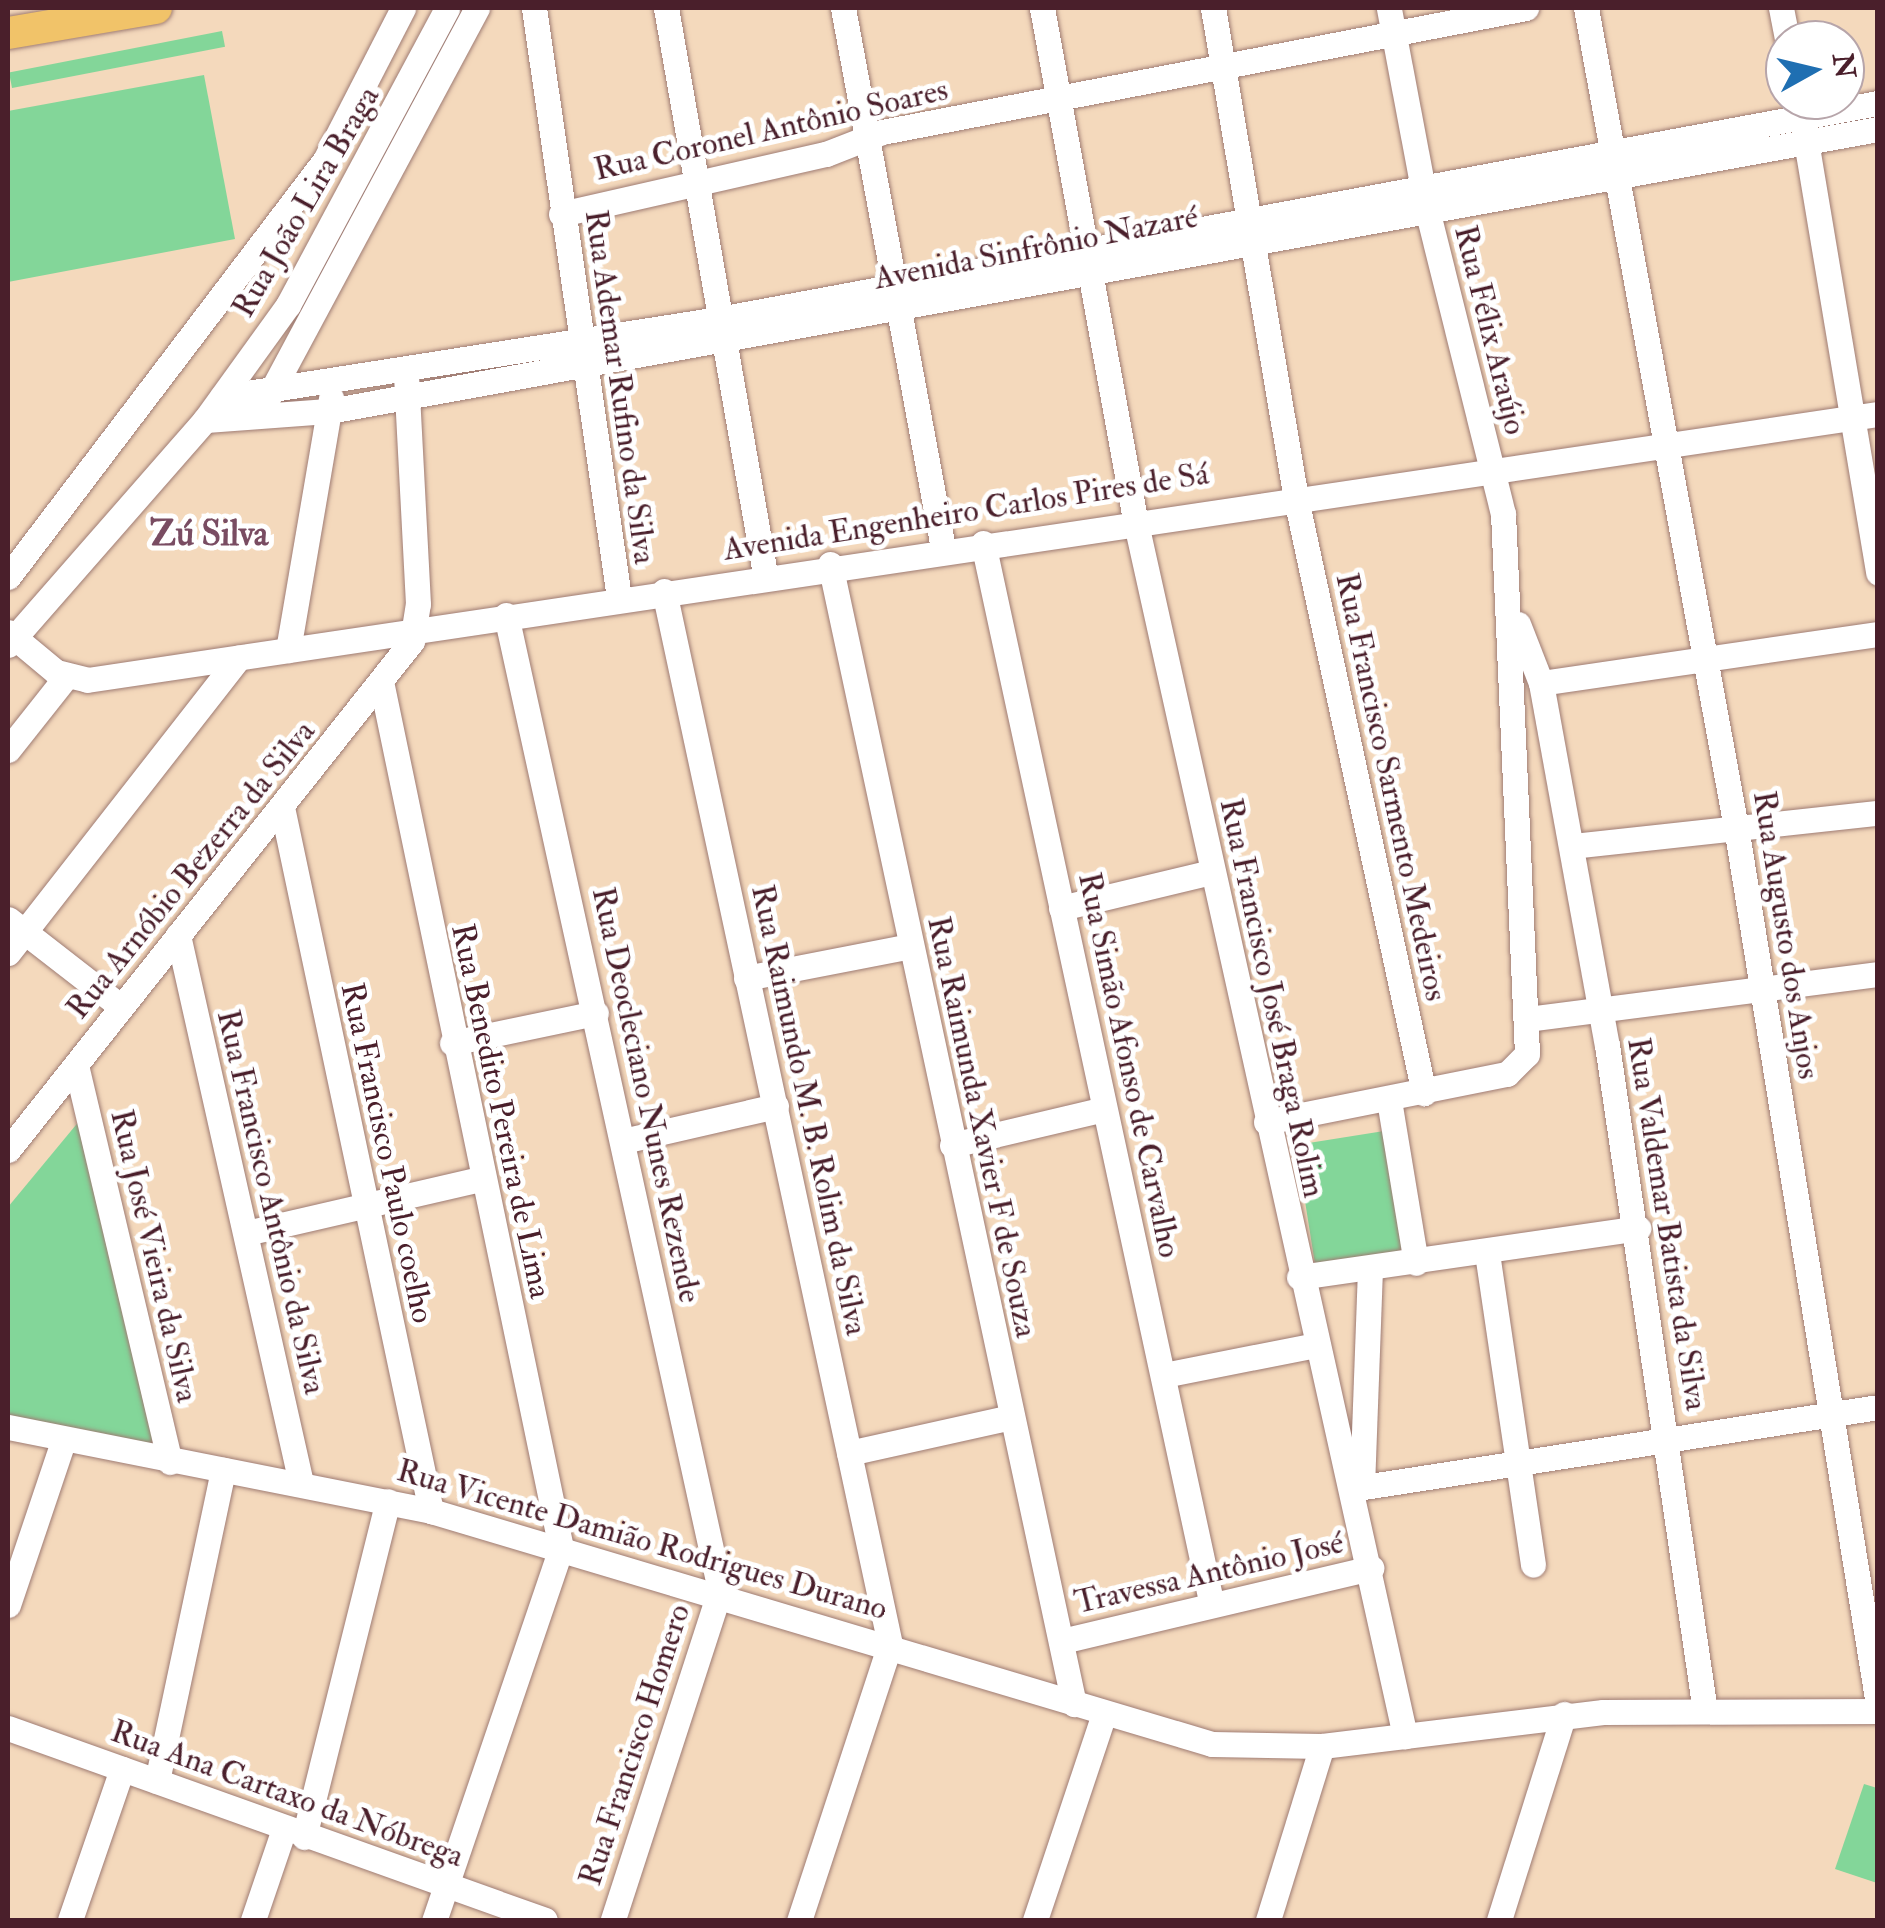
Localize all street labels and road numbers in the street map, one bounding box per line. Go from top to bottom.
street label: Rua Coronel Antônio Soares [590,71,952,189]
street label: Rua João Lira Braga [224,80,388,324]
street label: Avenida Sinfrônio Nazaré [871,198,1201,298]
street label: Rua Ademar Rufino da Silva [576,207,664,567]
street label: Rua Félix Araújo [1445,221,1535,439]
street label: Avenida Engenheiro Carlos Pires de Sá [721,455,1211,569]
street label: Rua Francisco Sarmento Medeiros [1327,570,1455,1004]
street label: Rua Arnóbio Bezerra da Silva [59,713,323,1027]
street label: Rua Augusto dos Anjos [1744,788,1828,1082]
street label: Rua Francisco José Braga Rolim [1211,795,1333,1201]
street label: Rua Simão Afonso de Carvalho [1069,869,1189,1261]
street label: Rua Raimundo M. B. Rolim da Silva [742,881,876,1339]
street label: Rua Deocleciano Nunes Rezende [583,884,709,1306]
street label: Rua Raimunda Xavier F de Souza [919,913,1045,1341]
street label: Rua Benedito Pereira de Lima [443,920,559,1302]
street label: Rua Francisco Paulo coelho [332,979,442,1327]
street label: Rua Francisco Antônio da Silva [208,1006,334,1398]
street label: Rua Valdemar Batista da Silva [1619,1035,1715,1413]
street label: Rua José Vieira da Silva [102,1106,206,1406]
street label: Rua Vicente Damião Rodrigues Durano [392,1452,892,1628]
street label: Travessa Antônio José [1071,1523,1347,1623]
street label: Rua Francisco Homero [571,1599,699,1891]
street label: Rua Ana Cartaxo da Nóbrega [105,1712,469,1876]

